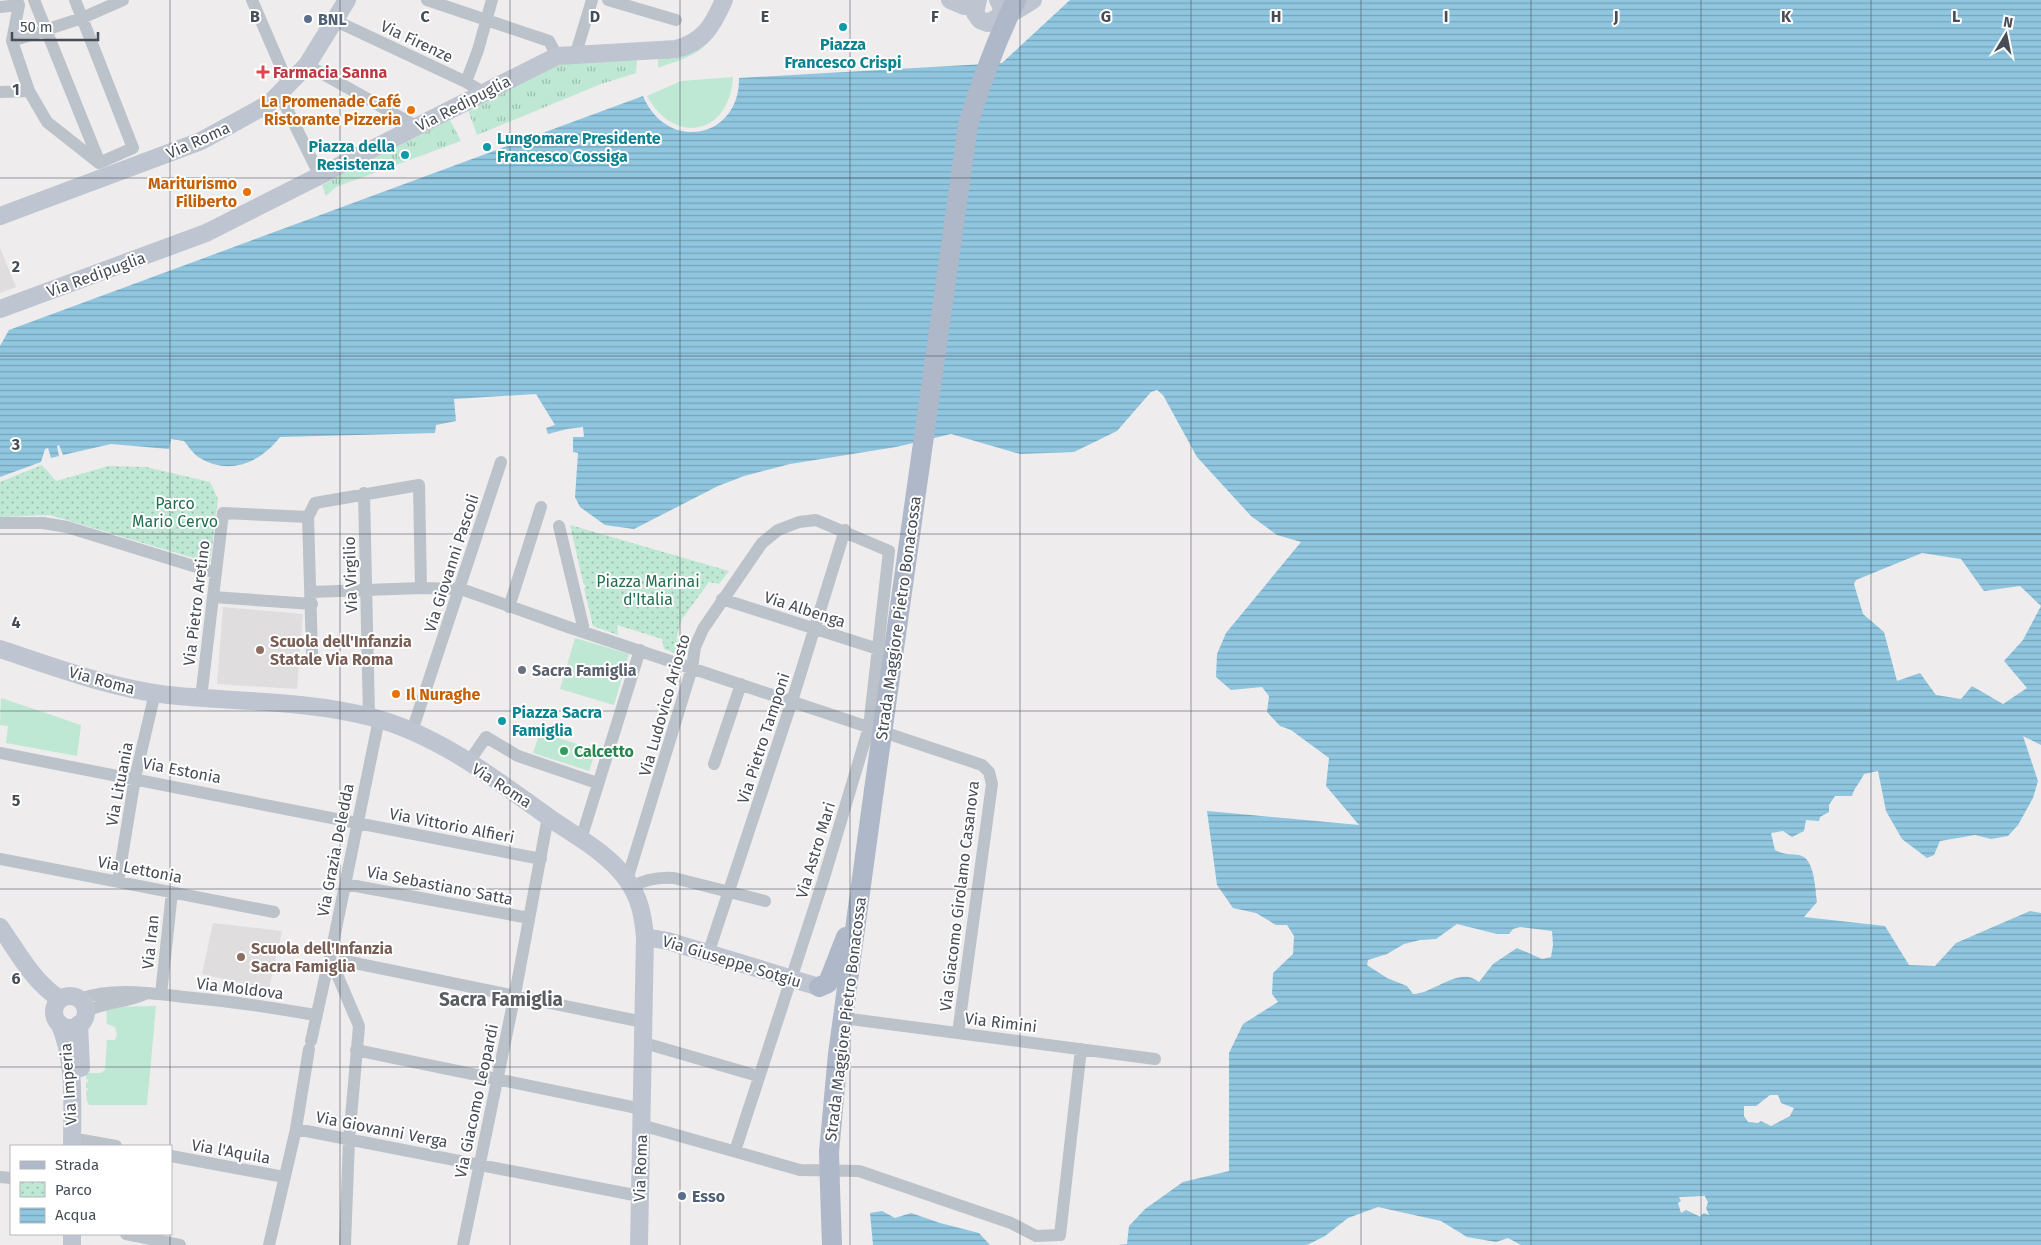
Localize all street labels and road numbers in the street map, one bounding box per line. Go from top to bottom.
street label: Via Firenze [378,16,456,66]
street label: Via Redipuglia [413,71,514,135]
street label: Via Roma [163,118,233,163]
street label: Via Redipuglia [44,248,148,301]
street label: Via Giovanni Pascoli [420,492,483,635]
street label: Strada Maggiore Pietro Bonacossa [872,495,925,741]
street label: Via Virgilio [340,536,361,614]
street label: Via Pietro Aretino [179,539,214,667]
street label: Via Albenga [762,587,848,632]
street label: Via Ludovico Ariosto [635,632,694,778]
street label: Via Roma [67,663,137,698]
street label: Via Pietro Tamponi [733,670,794,806]
street label: Via Lituania [102,740,137,828]
street label: Via Estonia [141,754,223,787]
street label: Via Roma [468,759,535,812]
street label: Via Giacomo Girolamo Casanova [936,780,983,1012]
street label: Via Grazia Deledda [313,782,358,918]
street label: Via Astro Mari [792,800,839,901]
street label: Via Vittorio Alfieri [388,804,516,847]
street label: Via Lettonia [96,852,184,887]
street label: Via Sebastiano Satta [365,862,515,909]
street label: Strada Maggiore Pietro Bonacossa [821,896,870,1142]
street label: Via Iran [138,914,163,970]
street label: Via Giuseppe Sotgiu [660,931,804,992]
street label: Via Moldova [195,974,285,1003]
street label: Via Rimini [964,1009,1038,1036]
street label: Via Giacomo Leopardi [451,1022,502,1180]
street label: Via Imperia [56,1042,81,1126]
street label: Via Giovanni Verga [314,1107,449,1152]
street label: Via Roma [630,1134,651,1202]
street label: Via l'Aquila [190,1135,272,1168]

